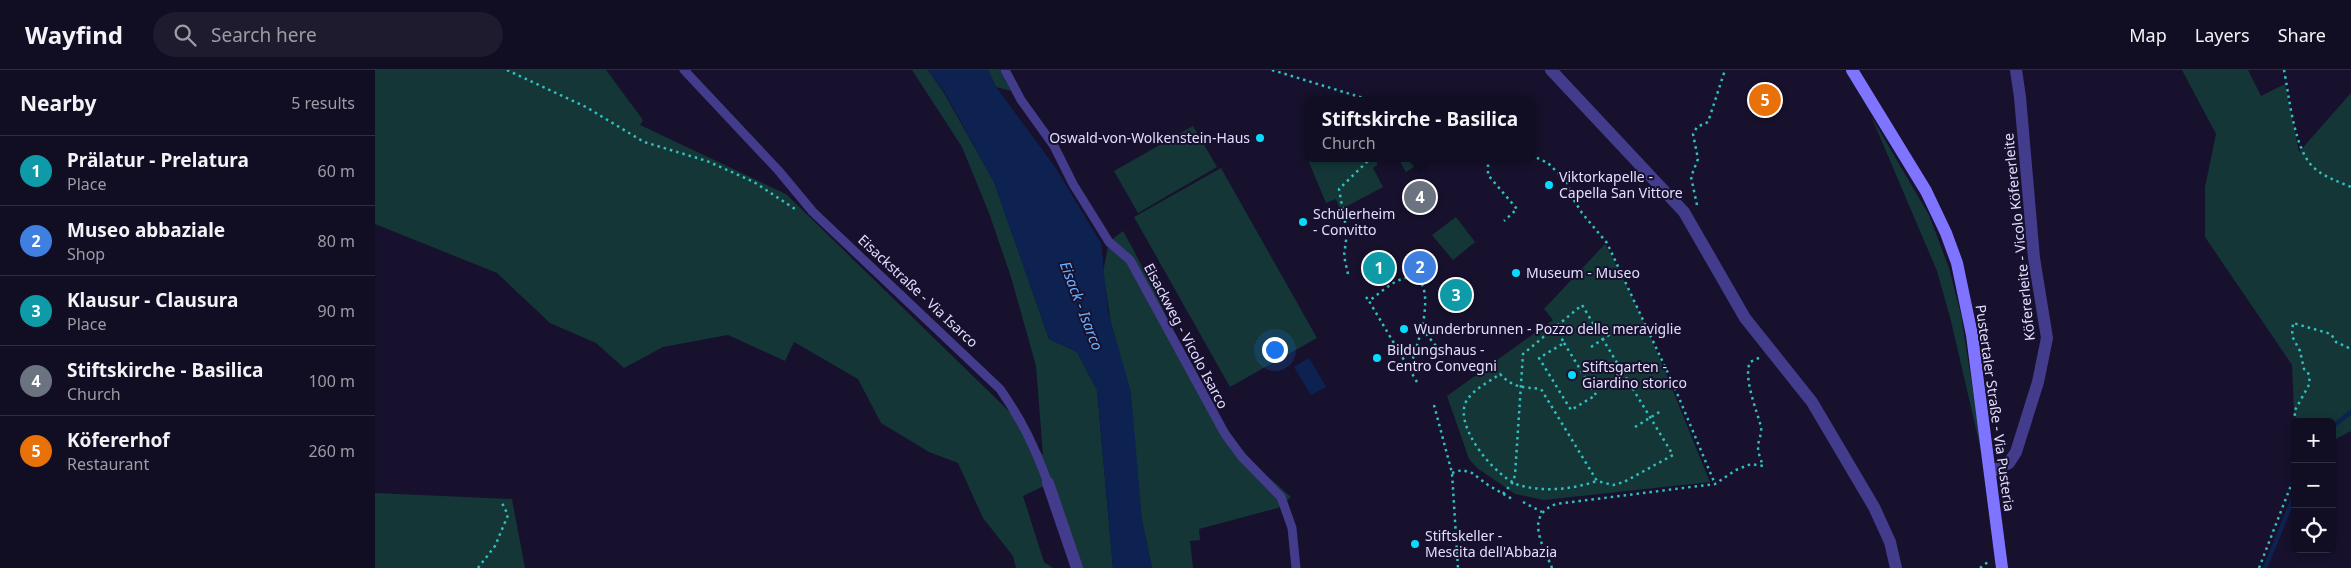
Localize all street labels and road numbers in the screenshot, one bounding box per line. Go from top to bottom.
street label: Köfererleite - Vicolo Köfererleite [1998,132,2039,342]
street label: Eisackstraße - Via Isarco [854,230,982,351]
street label: Eisackweg - Vicolo Isarco [1140,260,1233,412]
street label: Pustertaler Straße - Via Pusteria [1972,303,2019,513]

